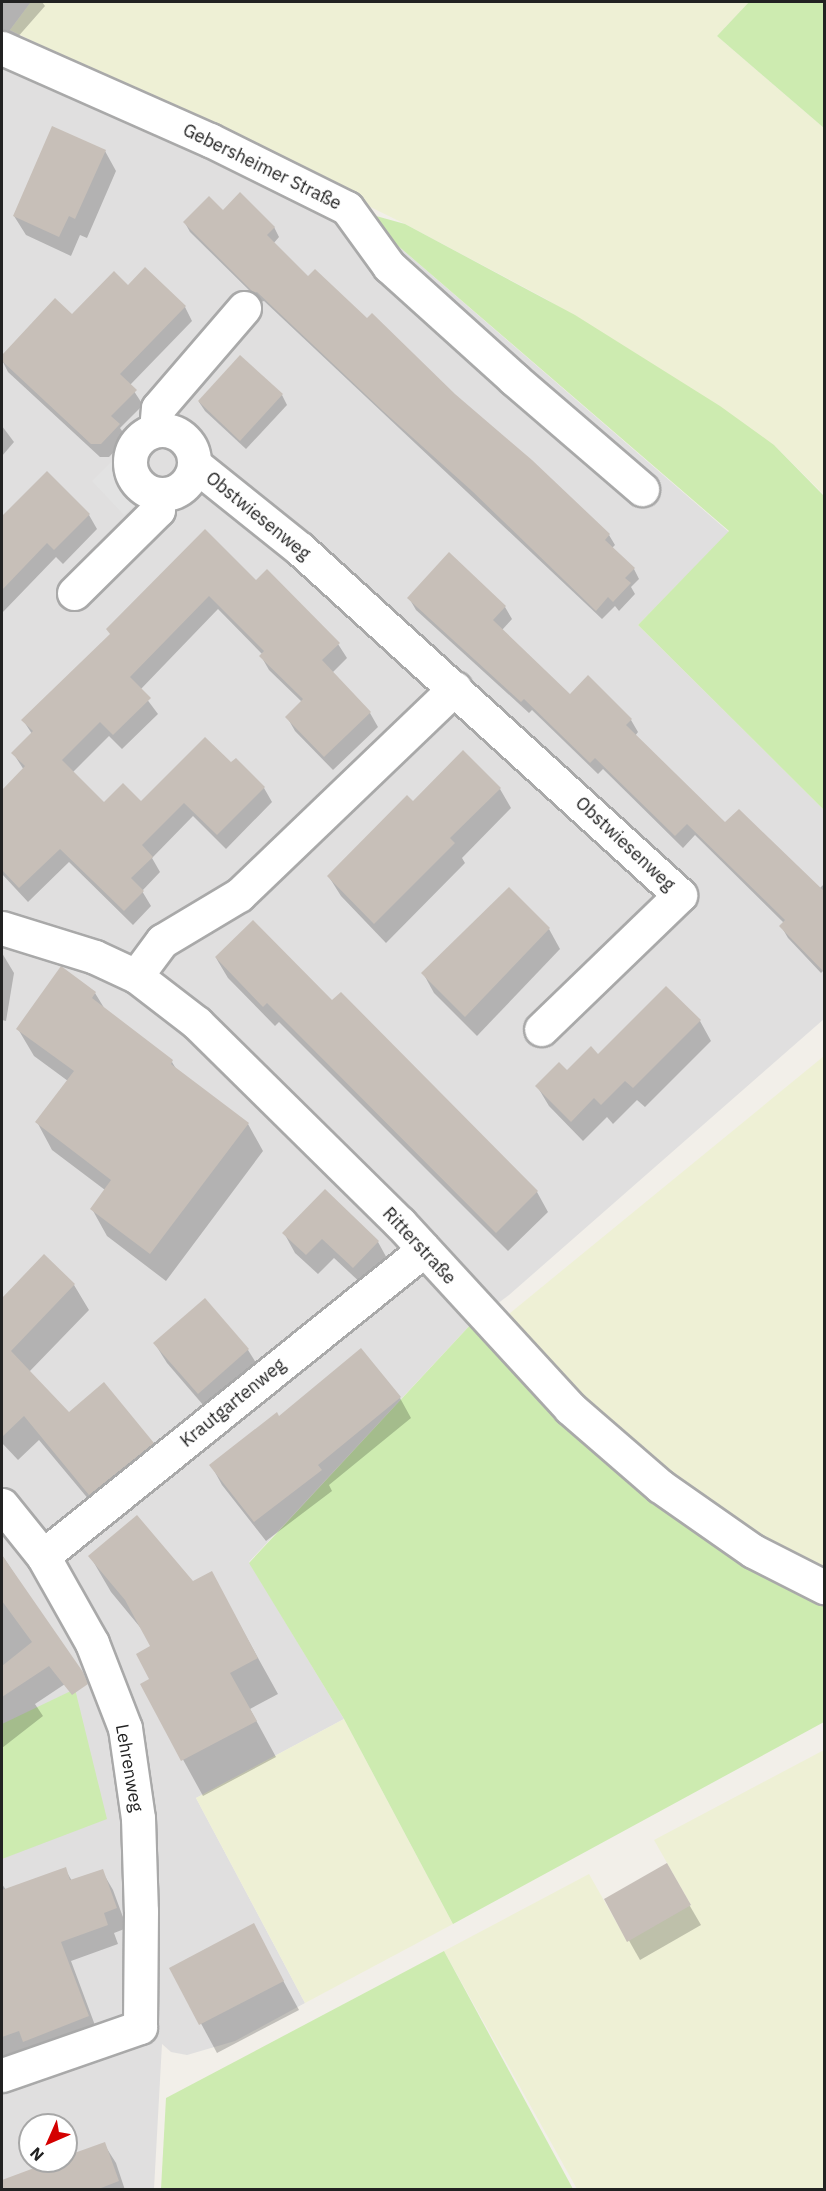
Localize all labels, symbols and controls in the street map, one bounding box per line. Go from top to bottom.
street label: Gebersheimer Straße [179,119,345,215]
street label: Obstwiesenweg [201,467,315,565]
street label: Obstwiesenweg [571,792,679,896]
street label: Ritterstraße [378,1203,460,1289]
street label: Krautgartenweg [176,1354,290,1452]
street label: Lehrenweg [111,1722,147,1814]
north arrow [18,2113,78,2173]
text: N [26,2143,48,2165]

